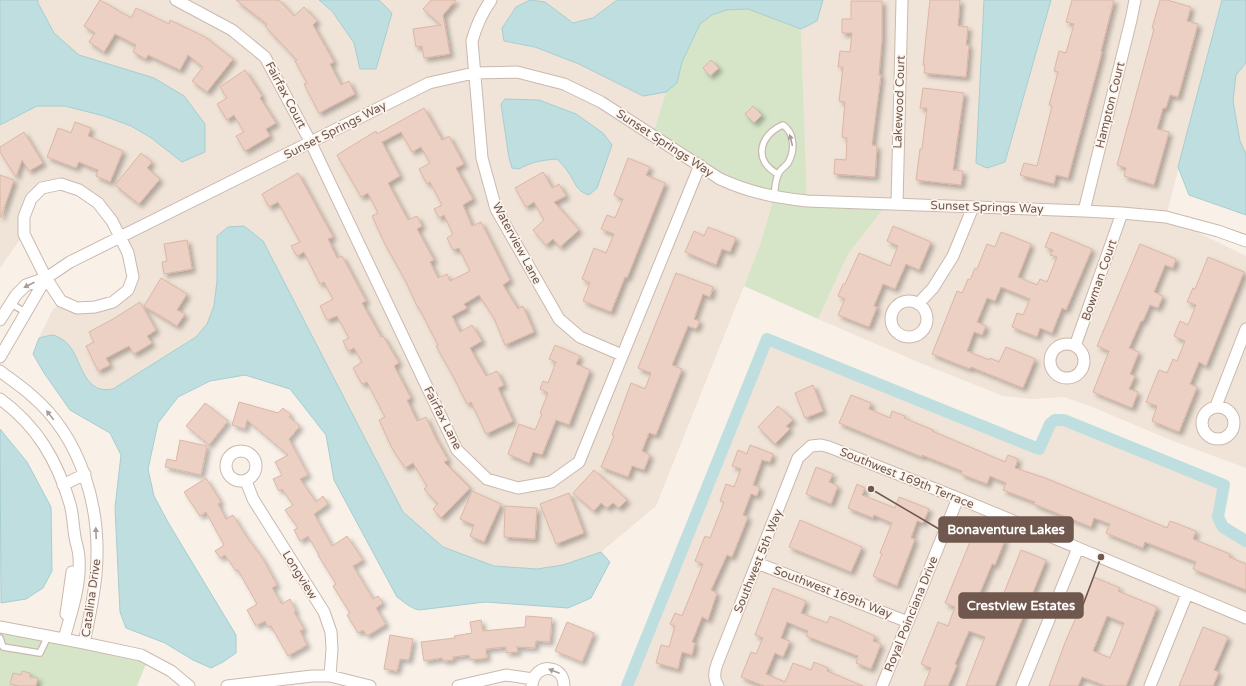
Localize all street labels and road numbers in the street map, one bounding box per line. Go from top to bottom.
street label: Lakewood Court [890,55,908,149]
street label: Fairfax Court [263,59,310,131]
street label: Hampton Court [1093,60,1128,150]
street label: Sunset Springs Way [281,98,389,162]
street label: Sunset Springs Way [614,106,717,180]
street label: Sunset Springs Way [930,198,1044,216]
street label: Waterview Lane [490,200,545,286]
street label: Bowman Court [1079,237,1120,323]
street label: Fairfax Lane [421,384,465,452]
street label: Southwest 169th Terrace [838,445,976,511]
street label: Southwest 5th Way [731,507,785,615]
street label: Longview [280,548,321,602]
street label: Royal Poinciana Drive [881,554,941,674]
street label: Catalina Drive [79,558,103,638]
street label: Southwest 169th Way [772,563,895,621]

